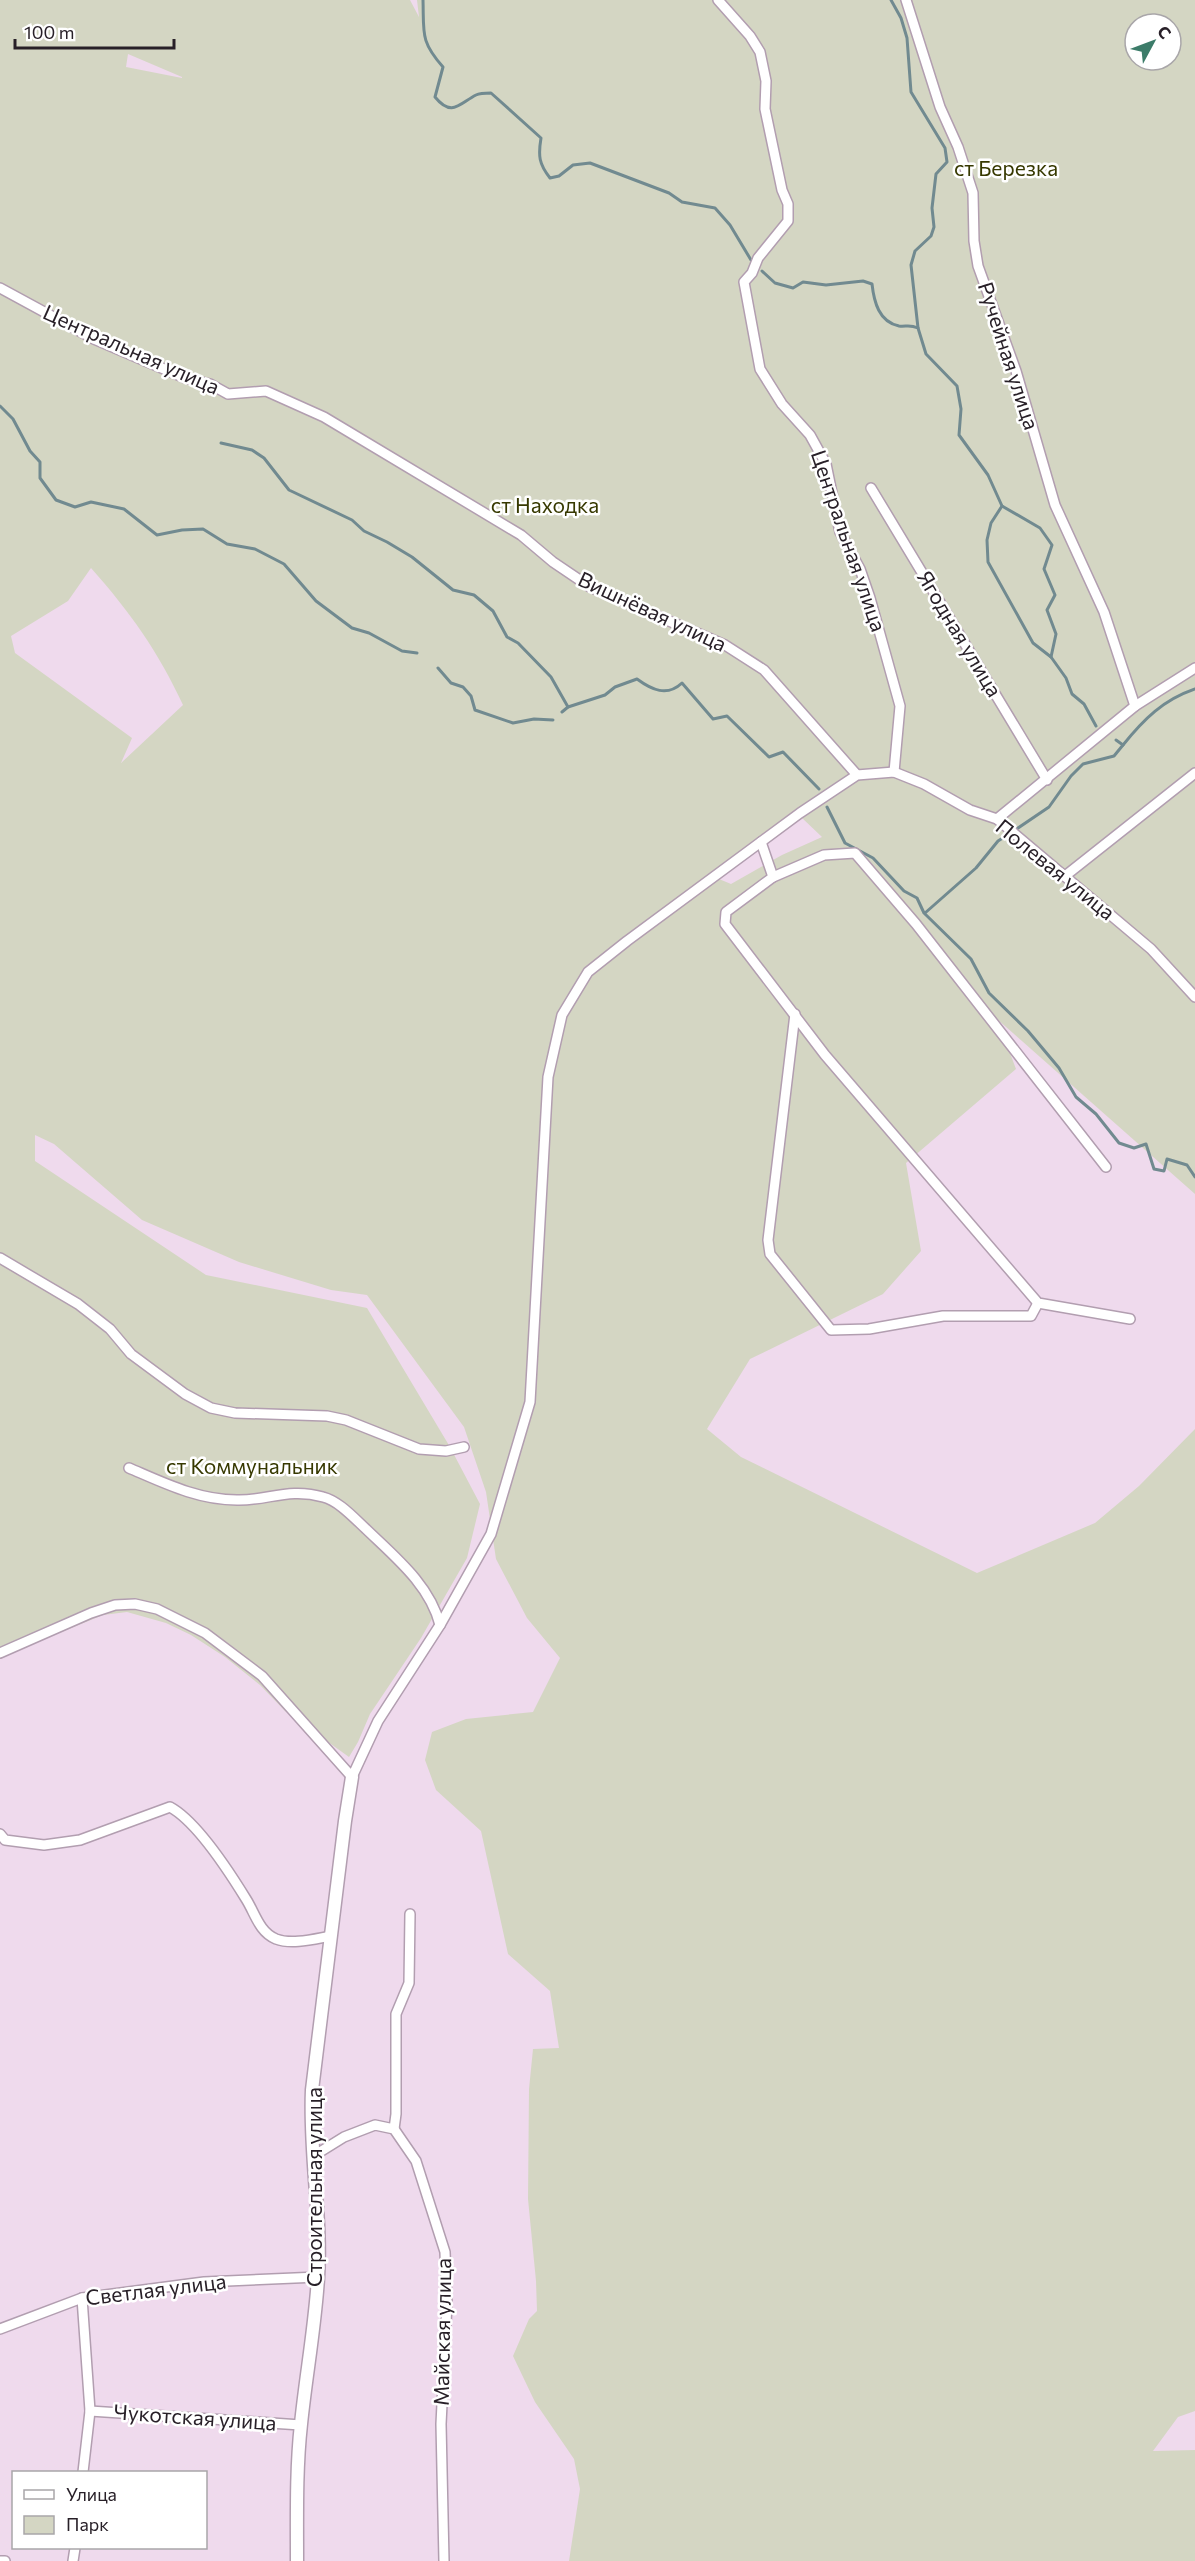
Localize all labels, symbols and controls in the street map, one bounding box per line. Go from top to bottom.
scale bar [15,12,174,50]
north arrow [1123,12,1183,72]
text: 100 m [24,21,74,43]
text: С [1154,21,1175,42]
park label: ст Березка [954,155,1058,180]
street label: Ручейная улица [974,279,1045,432]
street label: Центральная улица [40,298,224,399]
street label: Центральная улица [807,446,892,635]
park label: ст Находка [491,492,599,517]
street label: Вишнёвая улица [575,565,731,656]
street label: Ягодная улица [913,565,1008,701]
street label: Полевая улица [991,813,1120,924]
park label: ст Коммунальник [166,1453,338,1478]
street label: Строительная улица [301,2087,326,2287]
street label: Майская улица [428,2258,455,2406]
street label: Светлая улица [84,2267,228,2310]
street label: Чукотская улица [113,2398,277,2435]
legend [12,2471,207,2549]
text: Улица [66,2483,117,2505]
text: Парк [66,2513,109,2535]

